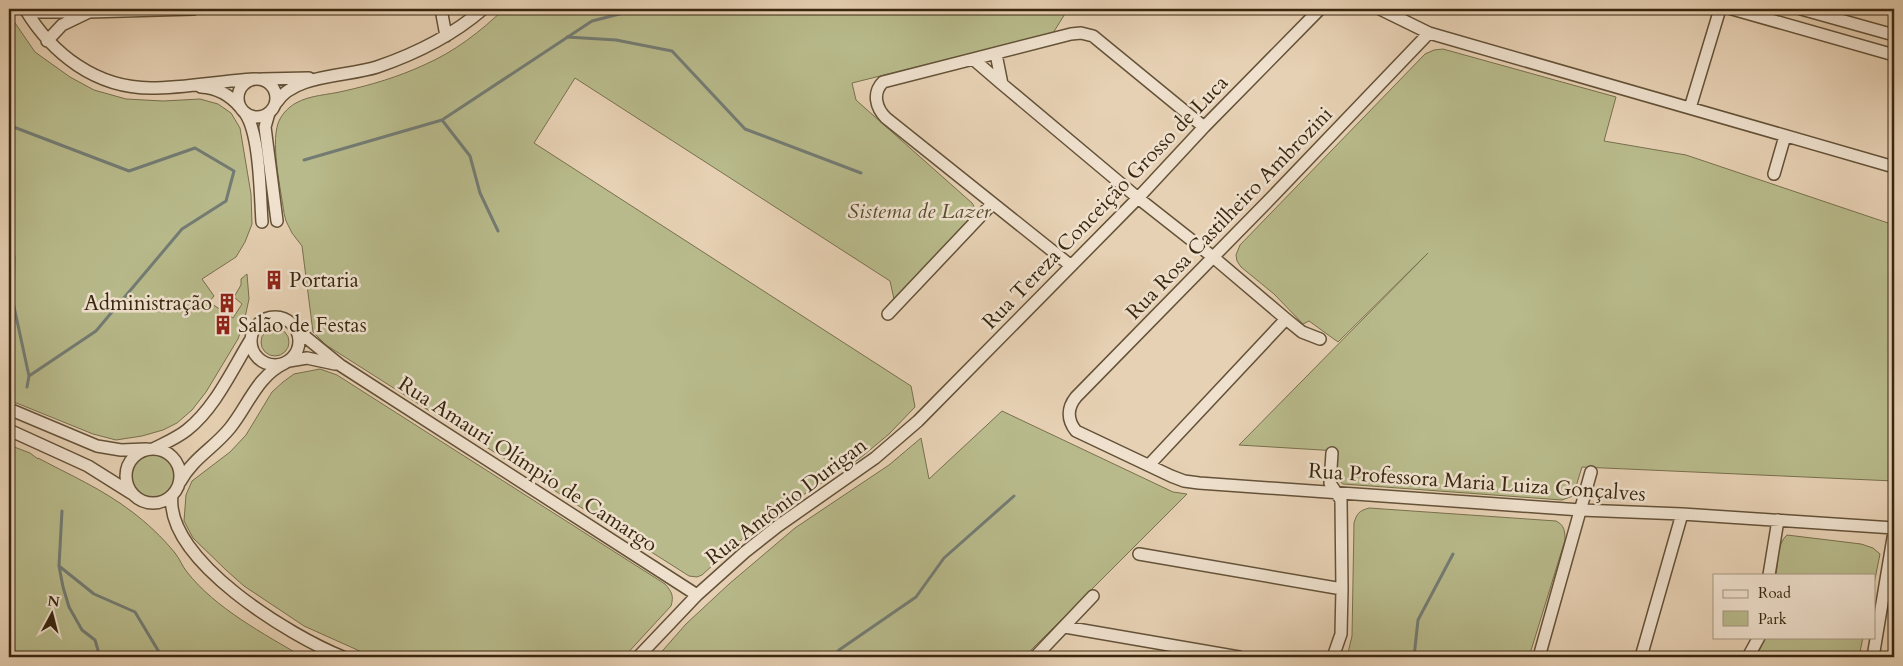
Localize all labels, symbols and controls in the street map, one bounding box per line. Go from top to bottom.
street label: Rua Tereza Conceição Grosso de Luca [976,69,1235,336]
street label: Rua Rosa Castilheiro Ambrozini [1120,100,1339,326]
park label: Sistema de Lazer [847,197,992,226]
place label: Portaria [289,266,359,295]
building icon: Portaria [263,269,285,291]
place label: Administração [84,289,212,318]
building icon: Administração [216,292,238,314]
place label: Salão de Festas [238,311,367,340]
building icon: Salão de Festas [212,314,234,336]
street label: Rua Amauri Olímpio de Camargo [393,370,663,559]
street label: Rua Antônio Durigan [700,431,873,572]
street label: Rua Professora Maria Luiza Gonçalves [1307,456,1647,509]
legend [1713,574,1876,638]
text: Road [1758,583,1791,603]
north arrow [28,588,78,638]
text: N [46,591,61,612]
text: Park [1758,609,1787,629]

